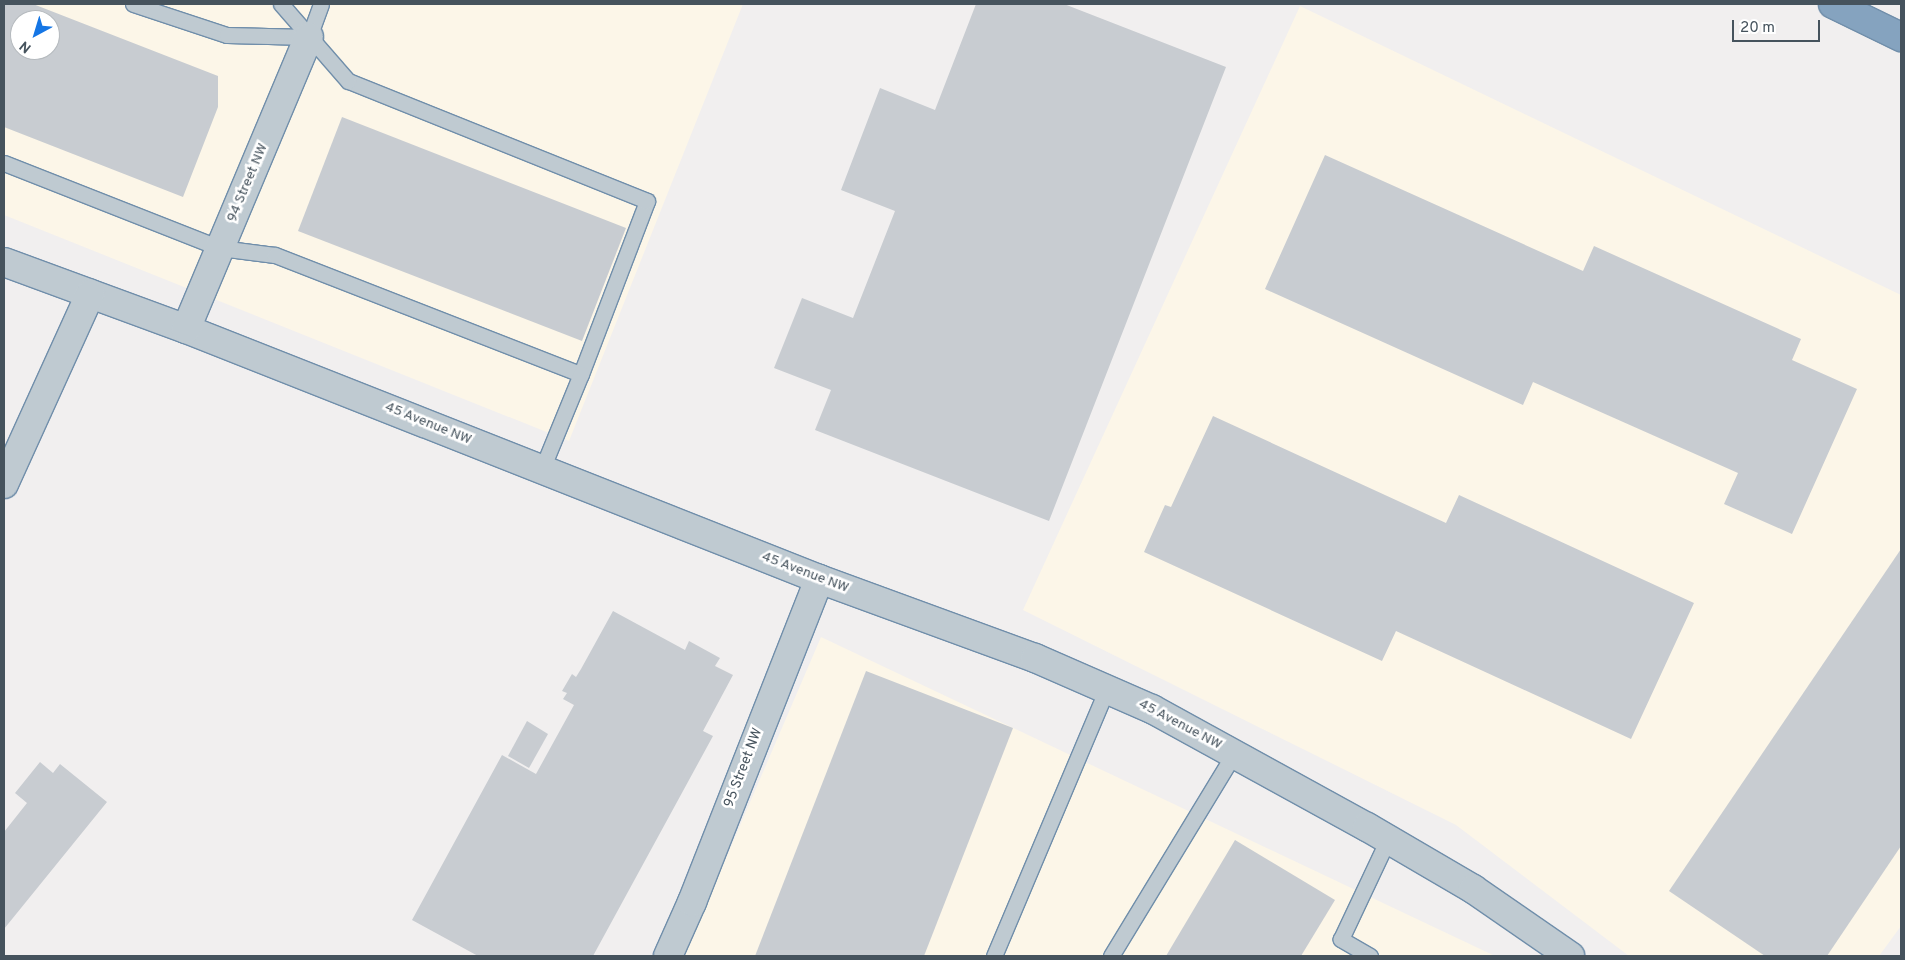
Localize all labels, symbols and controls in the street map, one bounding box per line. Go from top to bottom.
north arrow [10,10,60,60]
scale bar [1735,10,1822,42]
text: 20 m [1740,19,1775,38]
text: N [17,36,35,56]
street label: 94 Street NW [224,141,272,225]
street label: 45 Avenue NW [382,399,474,449]
street label: 45 Avenue NW [759,549,851,597]
street label: 45 Avenue NW [1135,696,1225,754]
street label: 95 Street NW [721,726,767,810]

